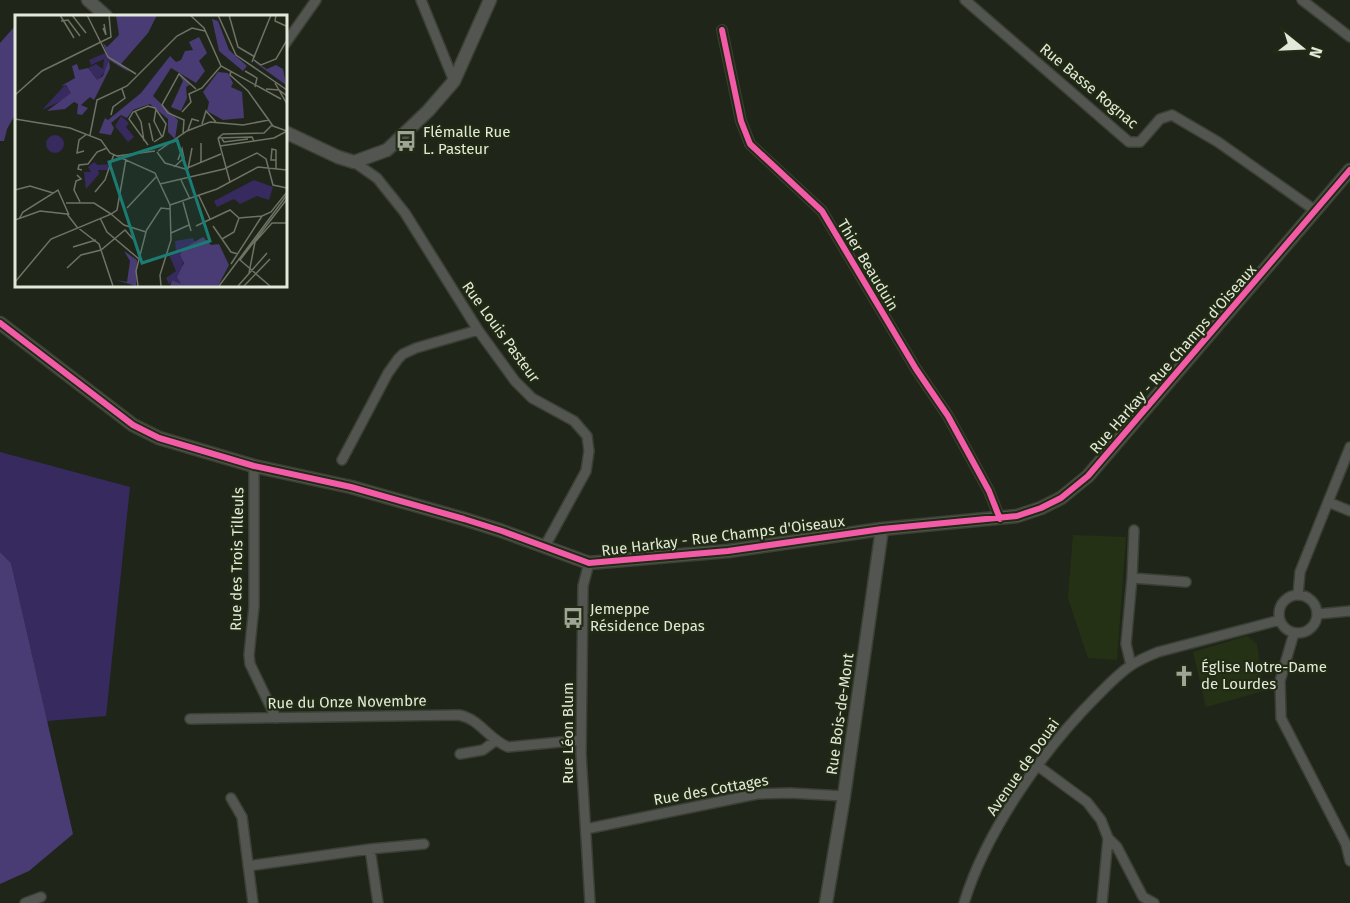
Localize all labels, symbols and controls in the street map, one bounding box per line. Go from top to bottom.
inset map [15,15,286,286]
north arrow [1272,18,1332,78]
street label: Rue Basse Rognac [1036,40,1142,132]
text: N [1305,45,1326,60]
place label: Flémalle Rue L. Pasteur [423,123,510,158]
bus stop icon: Flémalle Rue L. Pasteur [394,129,418,153]
street label: Thier Beauduin [834,216,902,314]
street label: Rue Harkay - Rue Champs d'Oiseaux [1086,260,1261,457]
street label: Rue Louis Pasteur [458,278,544,386]
street label: Rue des Trois Tilleuls [227,487,247,631]
street label: Rue Harkay - Rue Champs d'Oiseaux [600,512,846,560]
place label: Jemeppe Résidence Depas [590,600,705,635]
bus stop icon: Jemeppe Résidence Depas [561,606,585,630]
street label: Rue Bois-de-Mont [823,651,858,776]
place label: Église Notre-Dame de Lourdes [1201,658,1327,693]
church icon: Église Notre-Dame de Lourdes [1172,664,1196,688]
street label: Rue Léon Blum [559,682,577,784]
street label: Rue du Onze Novembre [267,692,427,712]
street label: Avenue de Douai [983,715,1063,819]
street label: Rue des Cottages [652,771,770,809]

